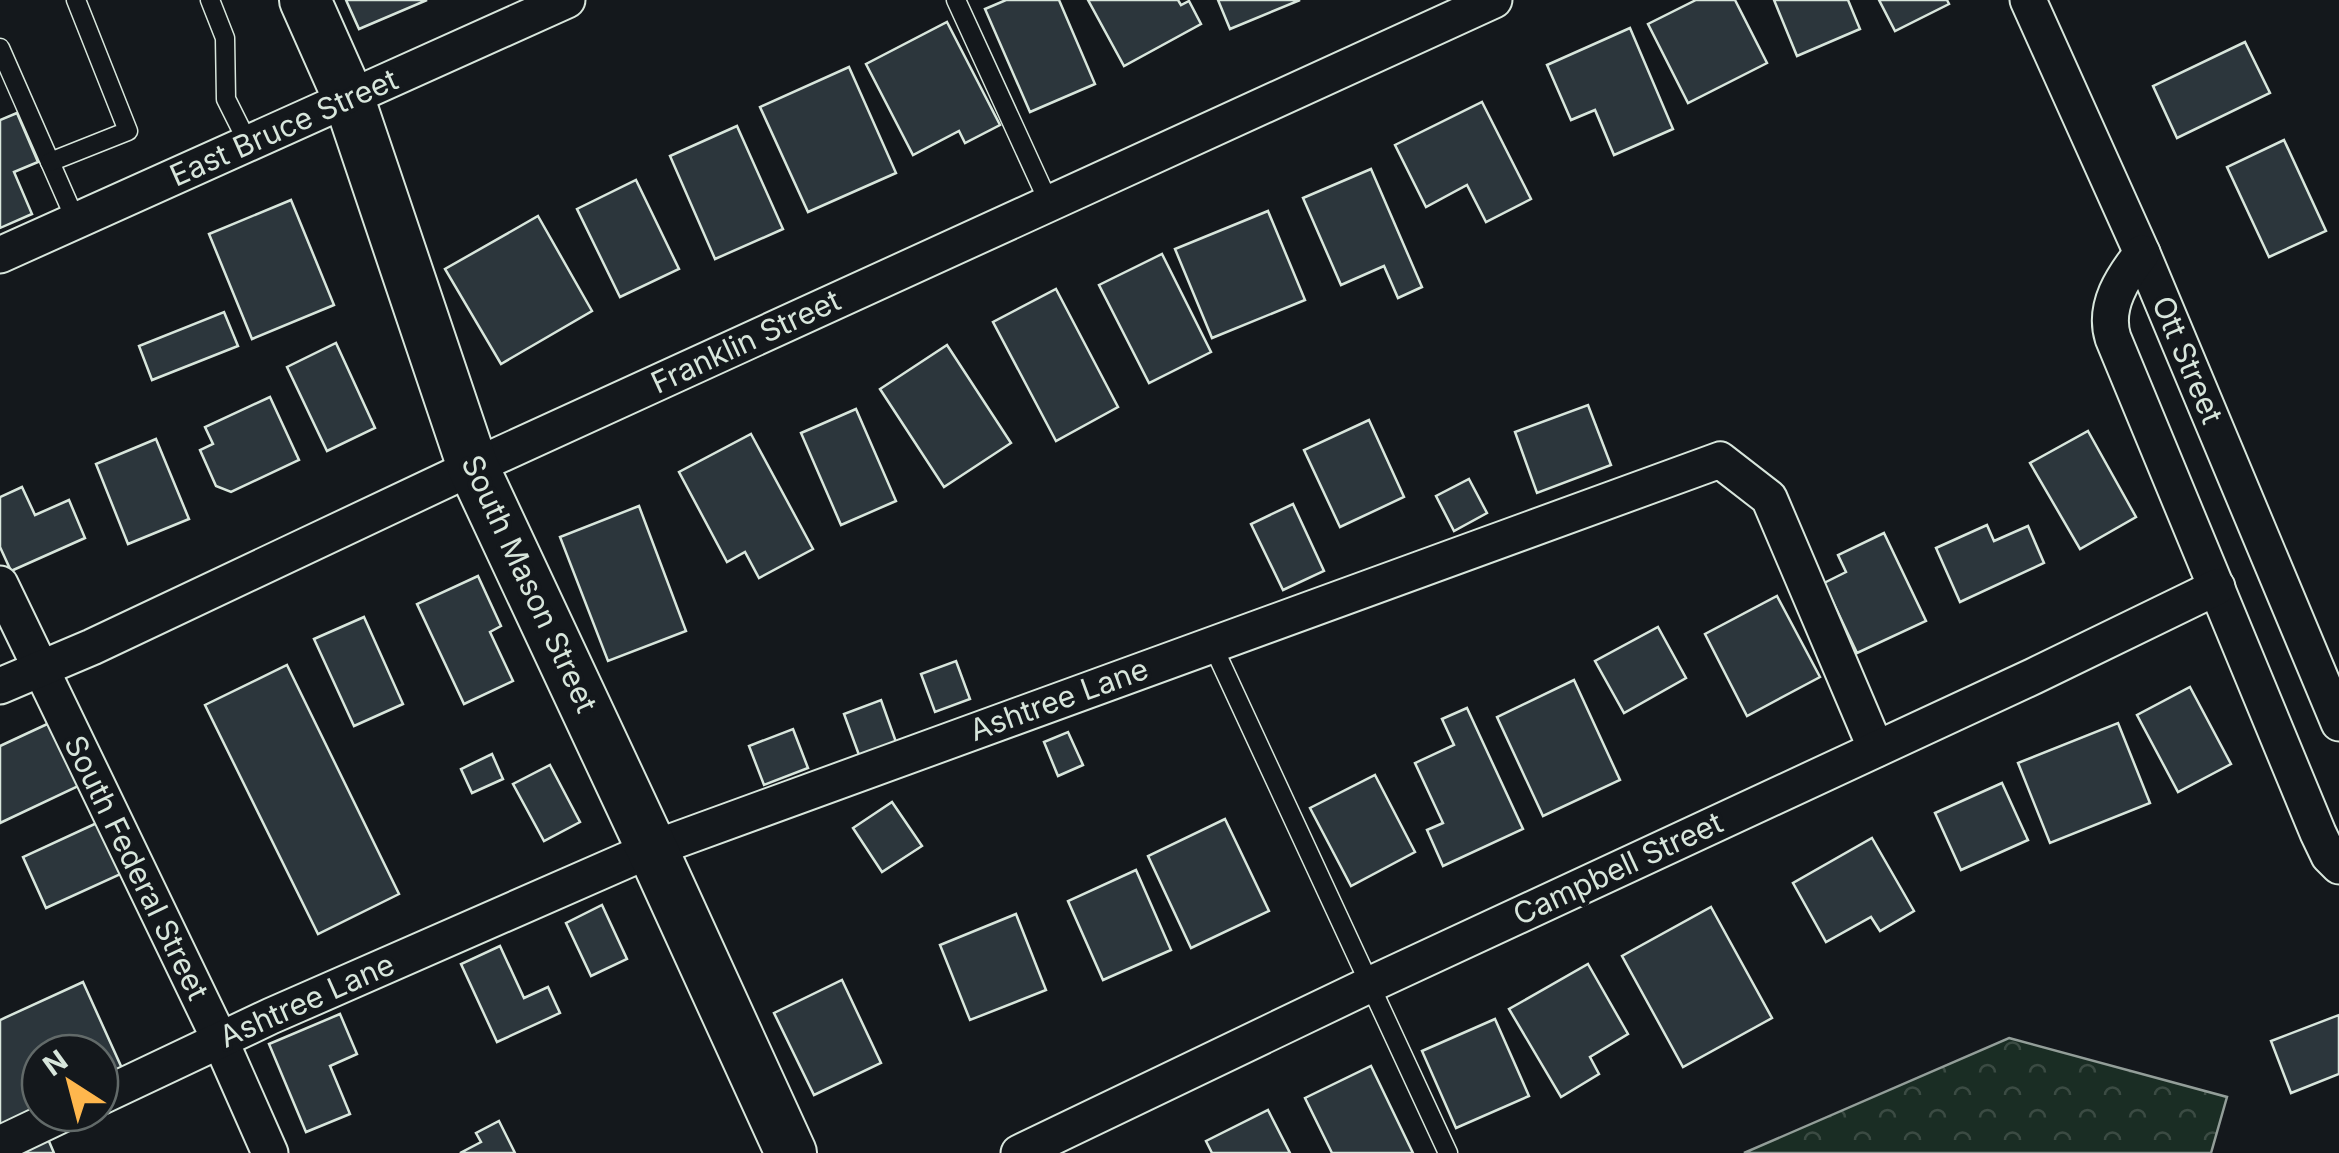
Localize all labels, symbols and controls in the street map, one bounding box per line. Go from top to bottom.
street label: East Bruce Street [164,61,403,193]
street label: Franklin Street [645,281,846,401]
street label: Ott Street [2145,290,2231,429]
street label: South Mason Street [455,449,605,718]
street label: Ashtree Lane [964,650,1153,748]
street label: South Federal Street [57,730,217,1006]
street label: Campbell Street [1507,804,1728,932]
street label: Ashtree Lane [214,946,399,1055]
north arrow [20,1033,120,1133]
text: N [37,1043,74,1083]

